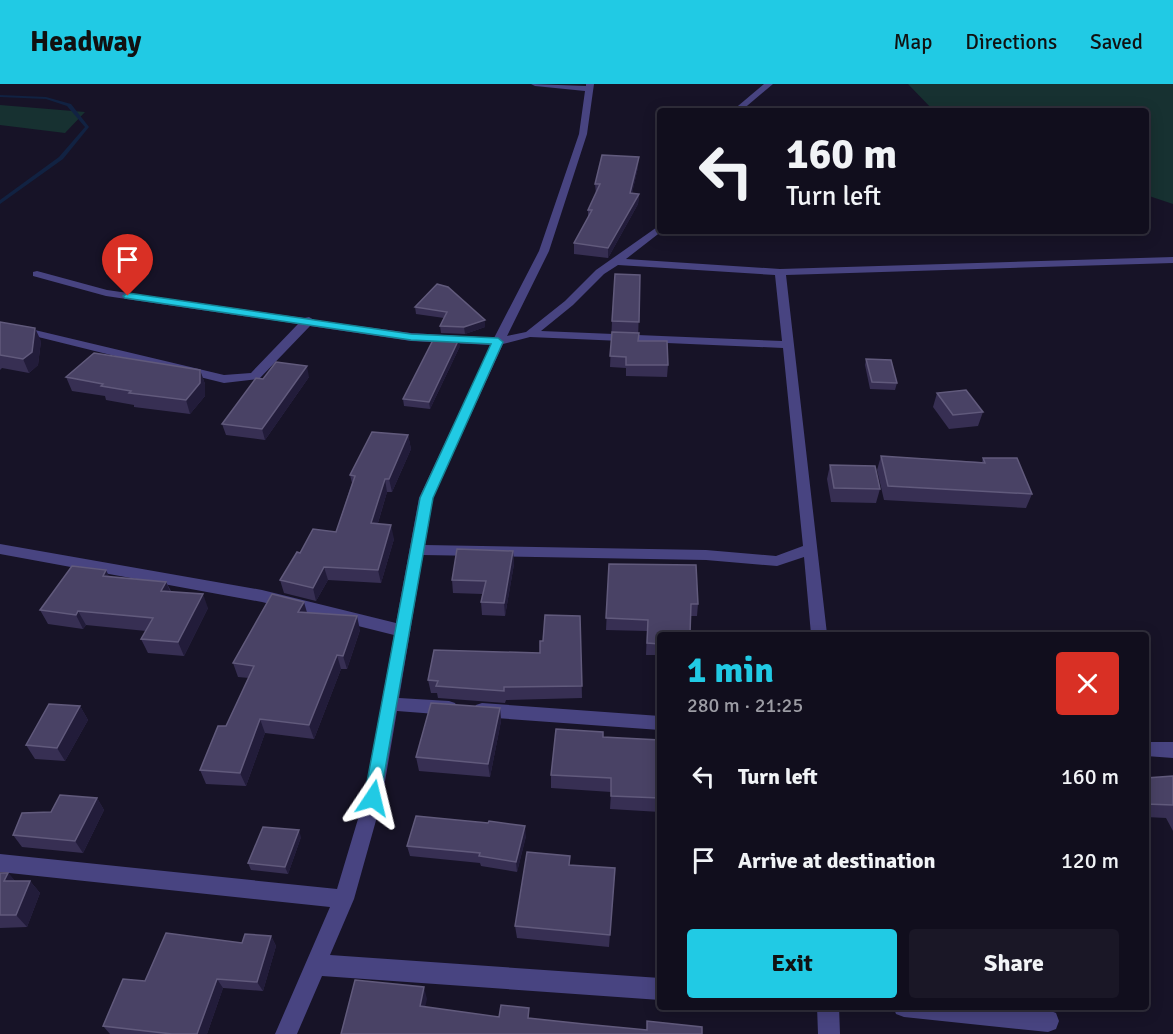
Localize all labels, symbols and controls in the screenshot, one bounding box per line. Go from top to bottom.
text: Headway [30,25,141,59]
text: Map [894,29,932,55]
text: Directions [965,29,1057,55]
text: Saved [1090,29,1143,55]
text: 160 m [786,129,897,180]
icon: left [687,132,765,210]
text: Turn left [786,180,881,213]
pin [102,234,153,296]
icon: arrive [111,243,144,276]
text: 1 min [687,648,774,693]
button: close [1056,652,1119,715]
text: 280 m · 21:25 [687,693,803,718]
icon: left [687,760,720,793]
text: Turn left [738,763,818,790]
text: 160 m [1061,763,1119,790]
position arrow [341,766,405,830]
icon: arrive [687,844,720,877]
text: Arrive at destination [738,847,935,874]
text: 120 m [1061,847,1119,874]
button: Exit [687,929,897,998]
button: Share [909,929,1119,998]

